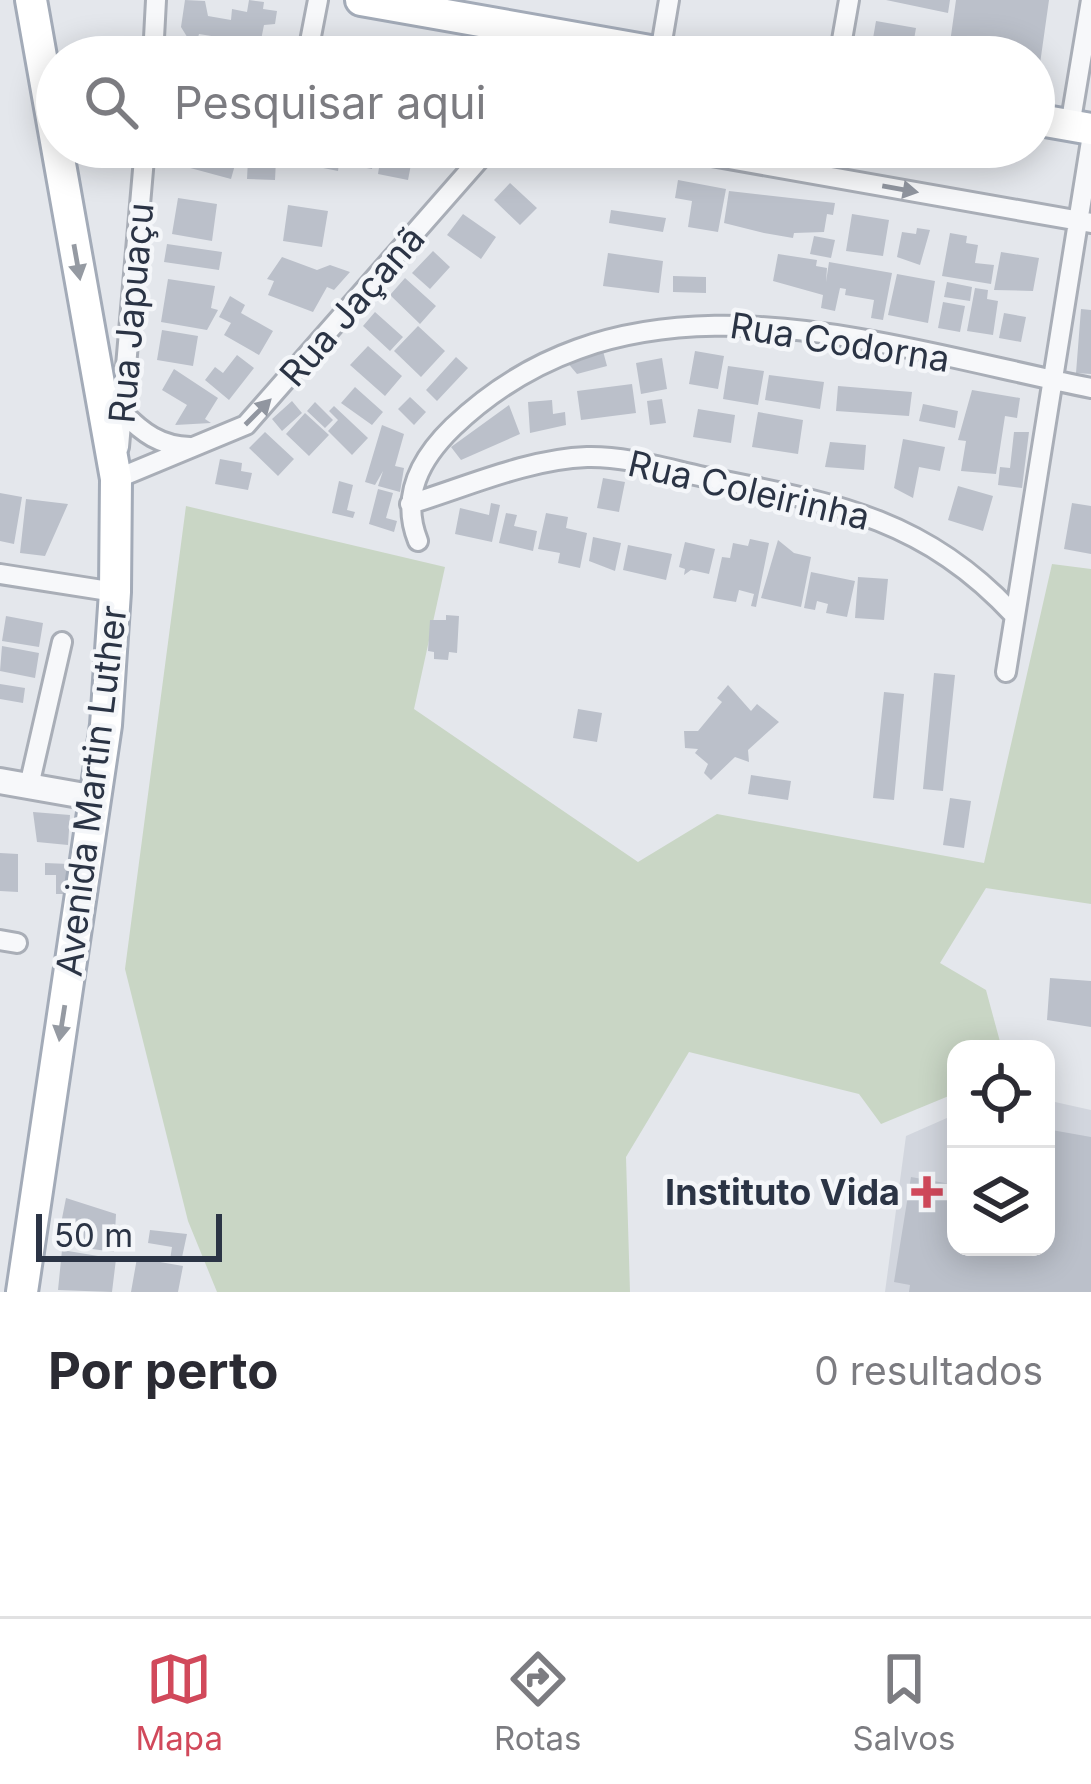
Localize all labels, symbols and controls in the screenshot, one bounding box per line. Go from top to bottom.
search box [36,36,1055,168]
icon: search [78,69,144,135]
text: Pesquisar aqui [174,75,487,130]
one-way arrow [882,180,919,199]
street label: Rua Japuaçu [99,201,163,425]
street label: Rua Jaçanã [270,217,434,395]
one-way arrow [69,244,87,282]
street label: Rua Codorna [727,303,953,381]
one-way arrow [244,398,272,426]
street label: Rua Coleirinha [624,441,874,539]
street label: Avenida Martin Luther [46,603,136,979]
one-way arrow [52,1005,71,1042]
map controls [947,1040,1055,1256]
button: locate [947,1040,1055,1148]
button: layers [947,1148,1055,1256]
place label: Instituto Vida [665,1170,900,1214]
marker: Instituto Vida [911,1176,943,1208]
scale bar [36,1208,222,1261]
text: 50 m [54,1215,133,1255]
text: Por perto [48,1340,279,1401]
text: 0 resultados [814,1347,1043,1394]
tab: Mapa [136,1646,223,1758]
tab: Rotas [494,1646,581,1758]
tab: Salvos [852,1646,955,1758]

